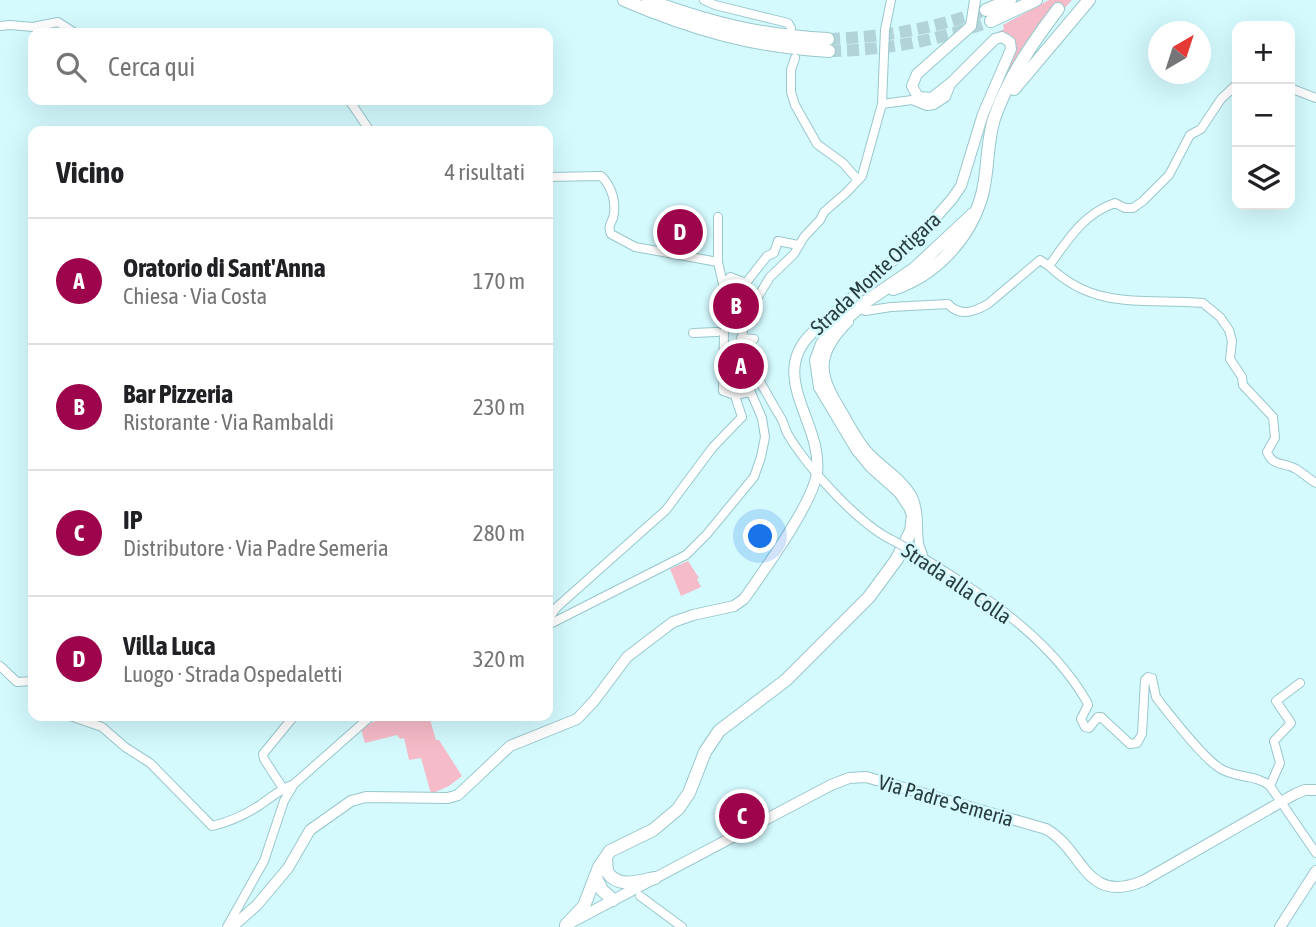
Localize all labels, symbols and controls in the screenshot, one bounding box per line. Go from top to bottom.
north arrow [1148,21,1211,84]
map controls [1232,21,1295,210]
button: + [1232,21,1295,84]
search box [28,28,553,105]
icon: search [52,48,90,86]
text: Cerca qui [108,52,195,82]
button: − [1232,84,1295,147]
button: layers [1232,147,1295,210]
text: Vicino [56,155,124,189]
text: 4 risultati [444,159,525,185]
pin: D [657,206,703,258]
street label: Strada Monte Ortigara [805,207,945,339]
text: Oratorio di Sant'Anna [123,253,326,283]
text: A [73,268,85,294]
text: 170 m [473,268,525,294]
pin: B [713,280,759,332]
text: Chiesa · Via Costa [123,283,267,309]
pin: A [718,340,764,392]
text: Bar Pizzeria [123,379,233,409]
text: B [74,394,84,420]
text: 230 m [473,394,525,420]
text: Ristorante · Via Rambaldi [123,409,334,435]
text: IP [123,505,142,535]
your location [743,519,777,553]
text: C [74,520,84,546]
text: 280 m [473,520,525,546]
text: Distributore · Via Padre Semeria [123,535,389,561]
street label: Strada alla Colla [898,538,1016,628]
text: Villa Luca [123,631,215,661]
text: D [73,646,85,672]
text: 320 m [473,646,525,672]
text: Luogo · Strada Ospedaletti [123,661,343,687]
street label: Via Padre Semeria [876,769,1016,831]
pin: C [719,790,765,842]

